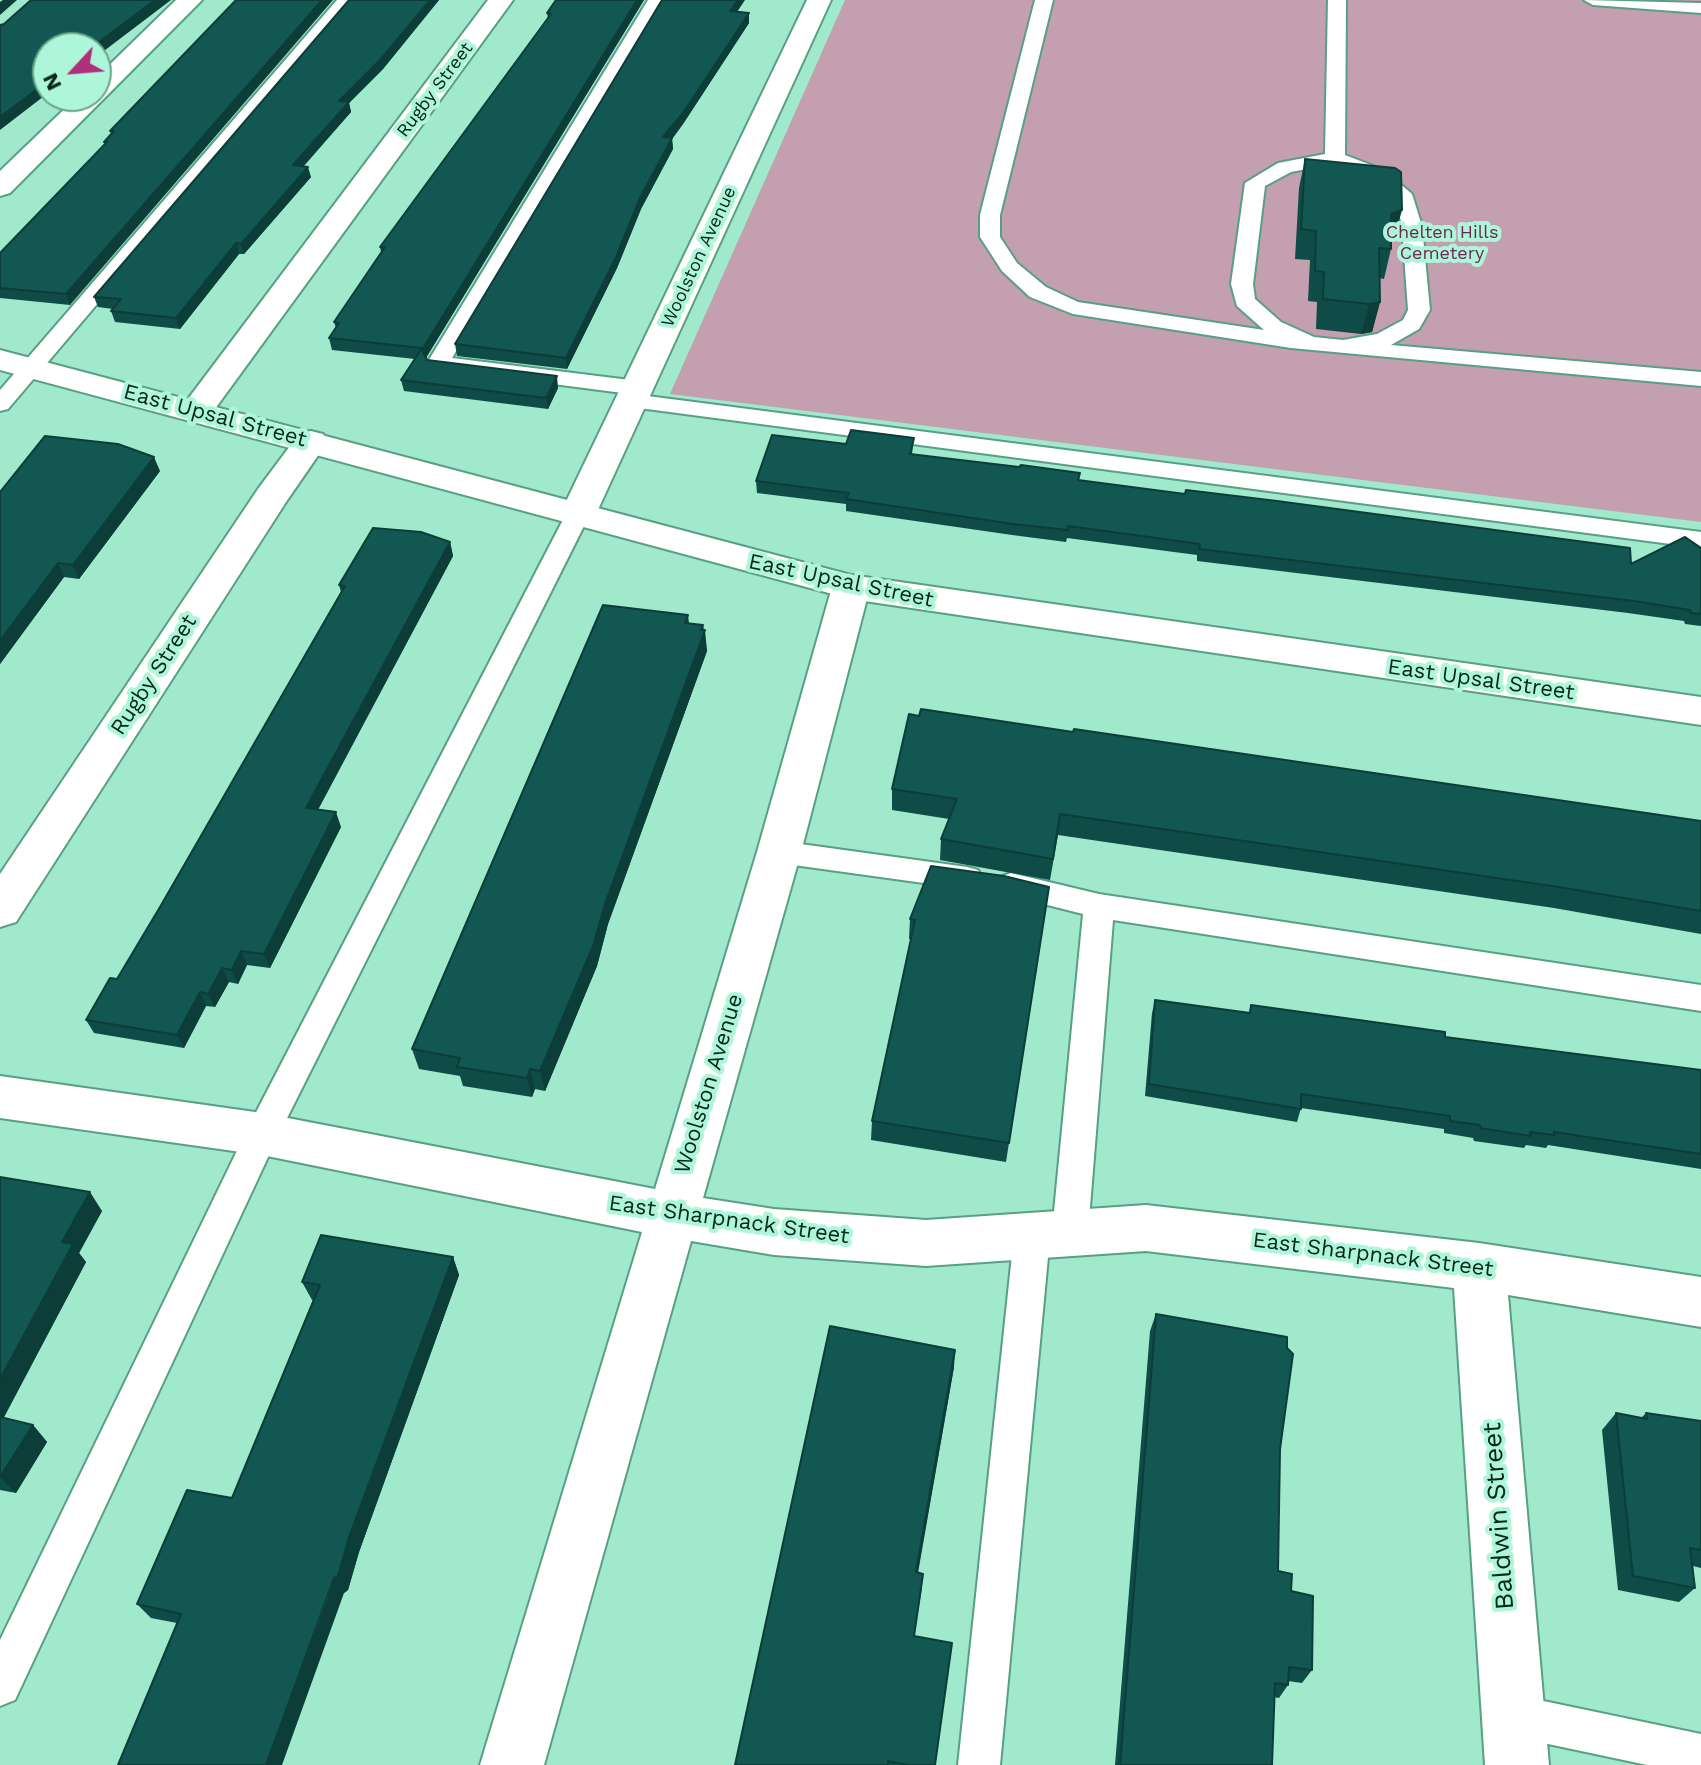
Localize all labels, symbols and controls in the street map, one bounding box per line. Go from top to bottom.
north arrow [32,32,112,112]
street label: Rugby Street [392,38,478,142]
text: N [37,69,67,95]
street label: Woolston Avenue [657,183,741,331]
park label: Chelten Hills Cemetery [1386,222,1498,264]
street label: East Upsal Street [121,379,309,453]
street label: East Upsal Street [746,548,936,614]
street label: Rugby Street [105,610,203,740]
street label: East Upsal Street [1386,654,1576,706]
street label: Woolston Avenue [669,991,749,1177]
street label: East Sharpnack Street [607,1190,851,1250]
street label: East Sharpnack Street [1251,1227,1495,1283]
street label: Baldwin Street [1477,1421,1521,1611]

